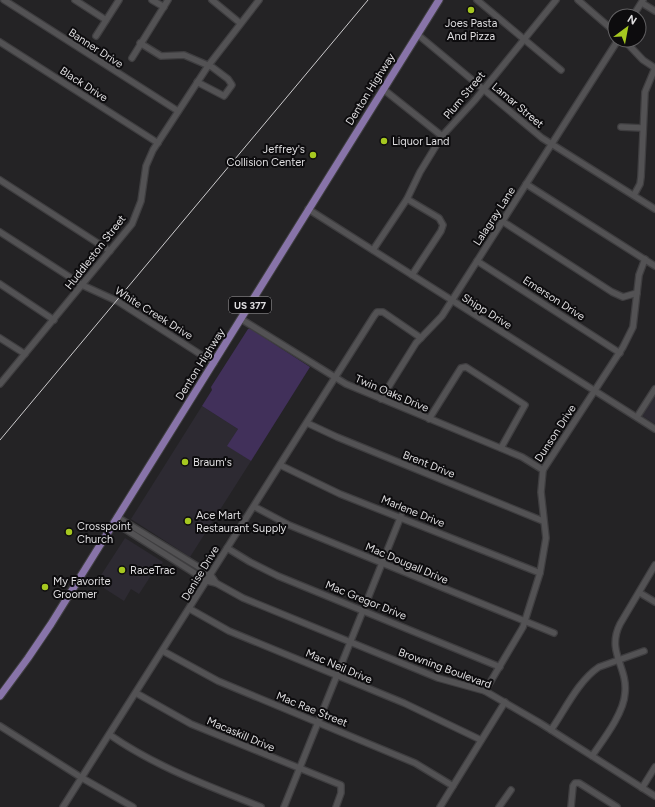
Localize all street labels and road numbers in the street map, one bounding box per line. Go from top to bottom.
street label: Banner Drive [66,26,125,71]
street label: Denton Highway [343,51,398,128]
street label: Black Drive [57,64,110,105]
street label: Plum Street [441,69,488,122]
street label: Lamar Street [489,80,546,131]
street label: Lalagray Lane [471,185,518,248]
street label: Huddleston Street [62,212,129,292]
street label: Emerson Drive [520,274,587,323]
street label: White Creek Drive [112,284,195,343]
street label: Shipp Drive [459,291,514,332]
road number: US 377 [229,297,271,313]
street label: Denton Highway [173,326,228,403]
street label: Twin Oaks Drive [353,372,431,415]
street label: Dunson Drive [532,402,579,464]
street label: Brent Drive [401,448,457,481]
street label: Marlene Drive [379,493,446,530]
street label: Mac Dougall Drive [363,540,450,587]
street label: Denise Drive [179,544,222,603]
street label: Mac Gregor Drive [323,578,408,623]
street label: Browning Boulevard [396,646,493,691]
street label: Mac Neil Drive [303,647,374,686]
street label: Mac Rae Street [274,689,349,730]
street label: Macaskill Drive [205,714,277,755]

